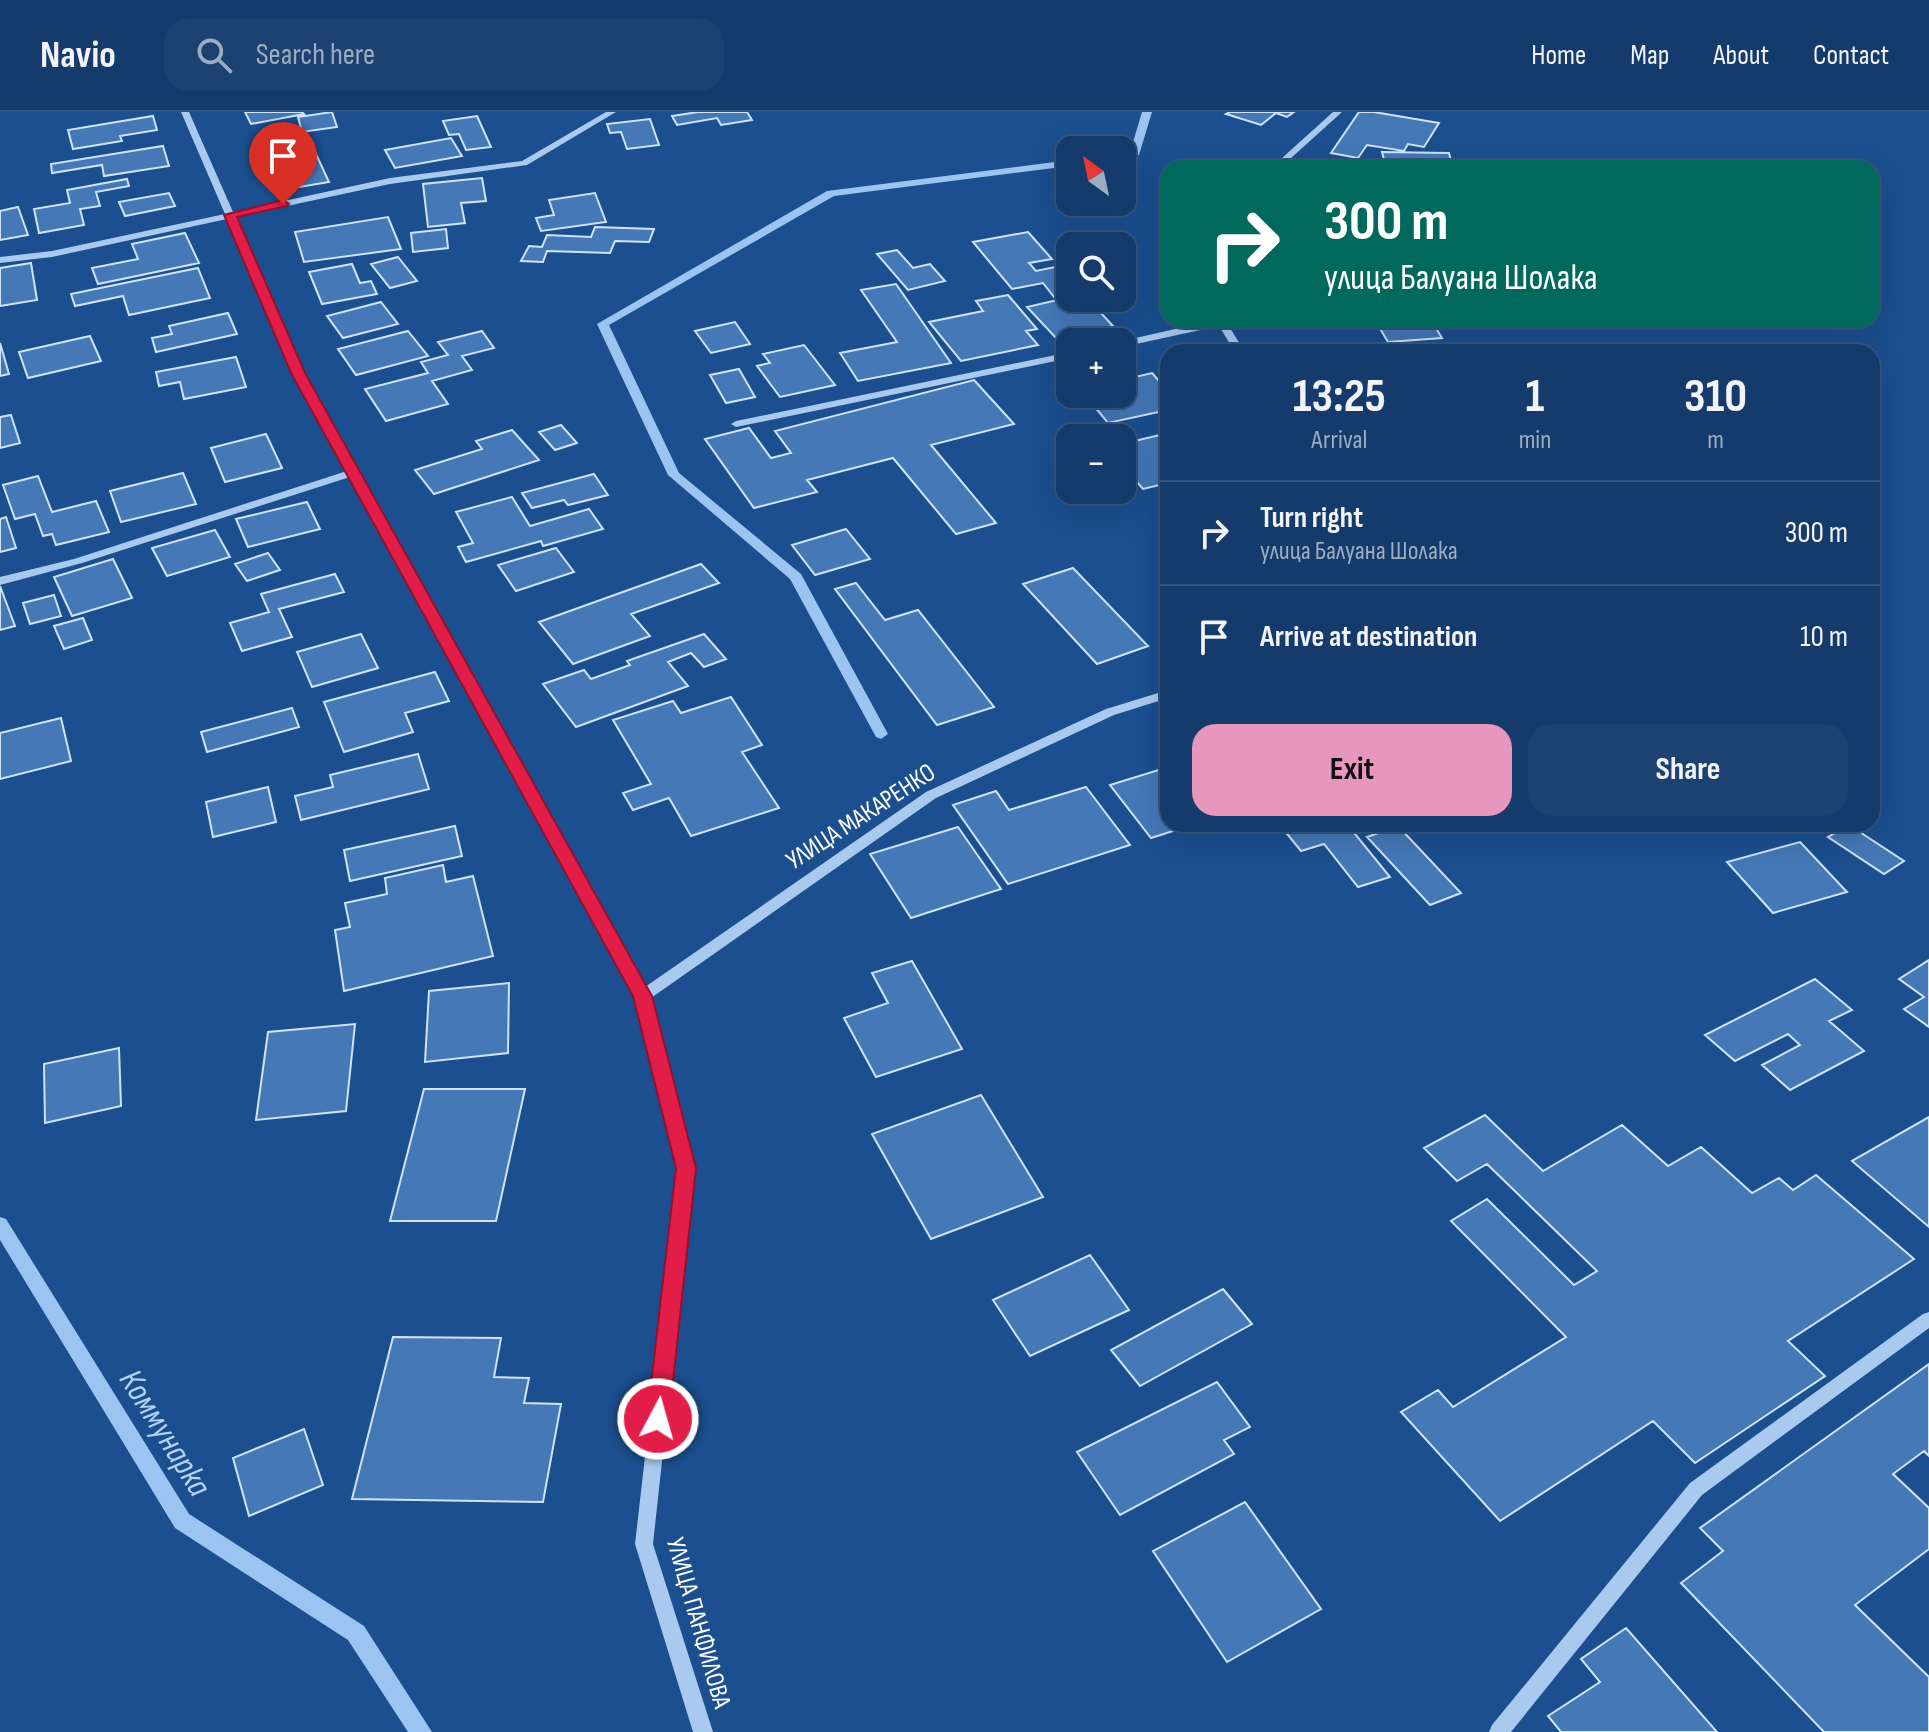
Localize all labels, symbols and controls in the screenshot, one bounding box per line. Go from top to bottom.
search box [164,19,724,91]
text: Navio [40,33,116,78]
icon: search [192,33,236,77]
text: Search here [256,37,375,73]
text: Home [1531,39,1586,72]
text: Map [1630,39,1669,72]
text: About [1713,39,1769,72]
text: Contact [1813,39,1889,72]
pin [249,122,317,204]
icon: arrive [261,134,305,178]
north arrow [1056,136,1136,216]
map controls [1056,136,1136,504]
text: 300 m [1324,189,1448,256]
icon: right [1192,192,1296,296]
button: search [1056,232,1136,312]
text: улица Балуана Шолака [1324,257,1598,300]
button: + [1056,328,1136,408]
text: 13:25 [1293,368,1386,425]
text: 1 [1526,368,1544,425]
text: 310 [1684,368,1747,425]
button: − [1056,424,1136,504]
text: Arrival [1311,425,1367,456]
text: min [1519,425,1551,456]
text: m [1707,425,1724,456]
text: Turn right [1260,500,1363,536]
icon: right [1192,511,1236,555]
text: 300 m [1785,515,1848,551]
text: улица Балуана Шолака [1260,536,1458,567]
icon: arrive [1192,615,1236,659]
text: Arrive at destination [1260,619,1477,655]
text: 10 m [1800,619,1848,655]
button: Exit [1192,724,1512,816]
button: Share [1528,724,1848,816]
street label: УЛИЦА МАКАРЕНКО [781,757,941,877]
water label: Коммунарка [110,1362,220,1504]
position arrow [616,1377,700,1461]
street label: УЛИЦА ПАНФИЛОВА [659,1534,737,1713]

